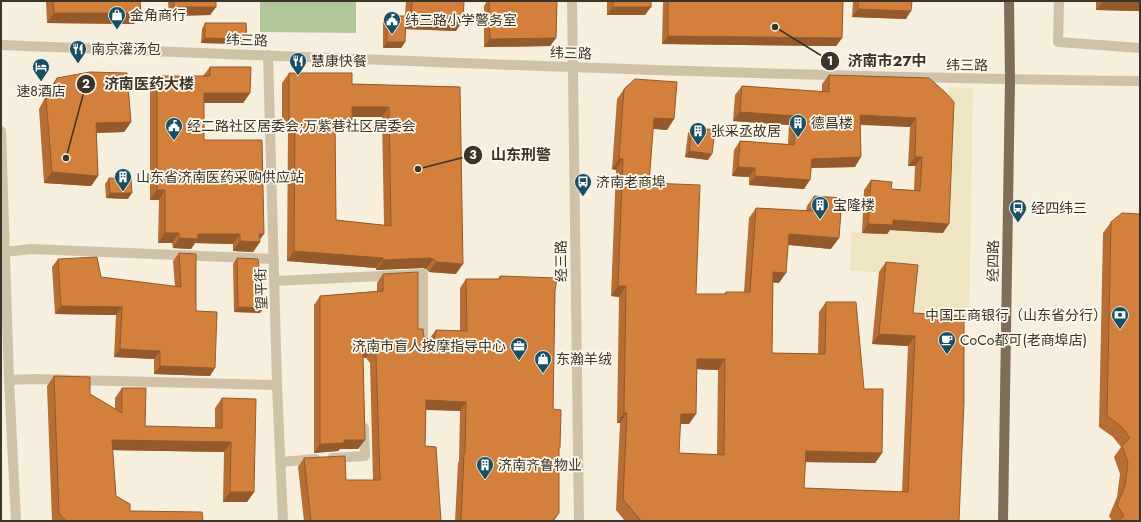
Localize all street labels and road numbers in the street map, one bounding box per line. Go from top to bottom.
street label: 纬三路 [226,29,268,51]
street label: 纬三路 [550,42,592,64]
street label: 纬三路 [946,55,988,75]
street label: 经三路 [551,240,571,282]
street label: 经四路 [983,240,1003,282]
street label: 望平街 [250,268,272,310]

